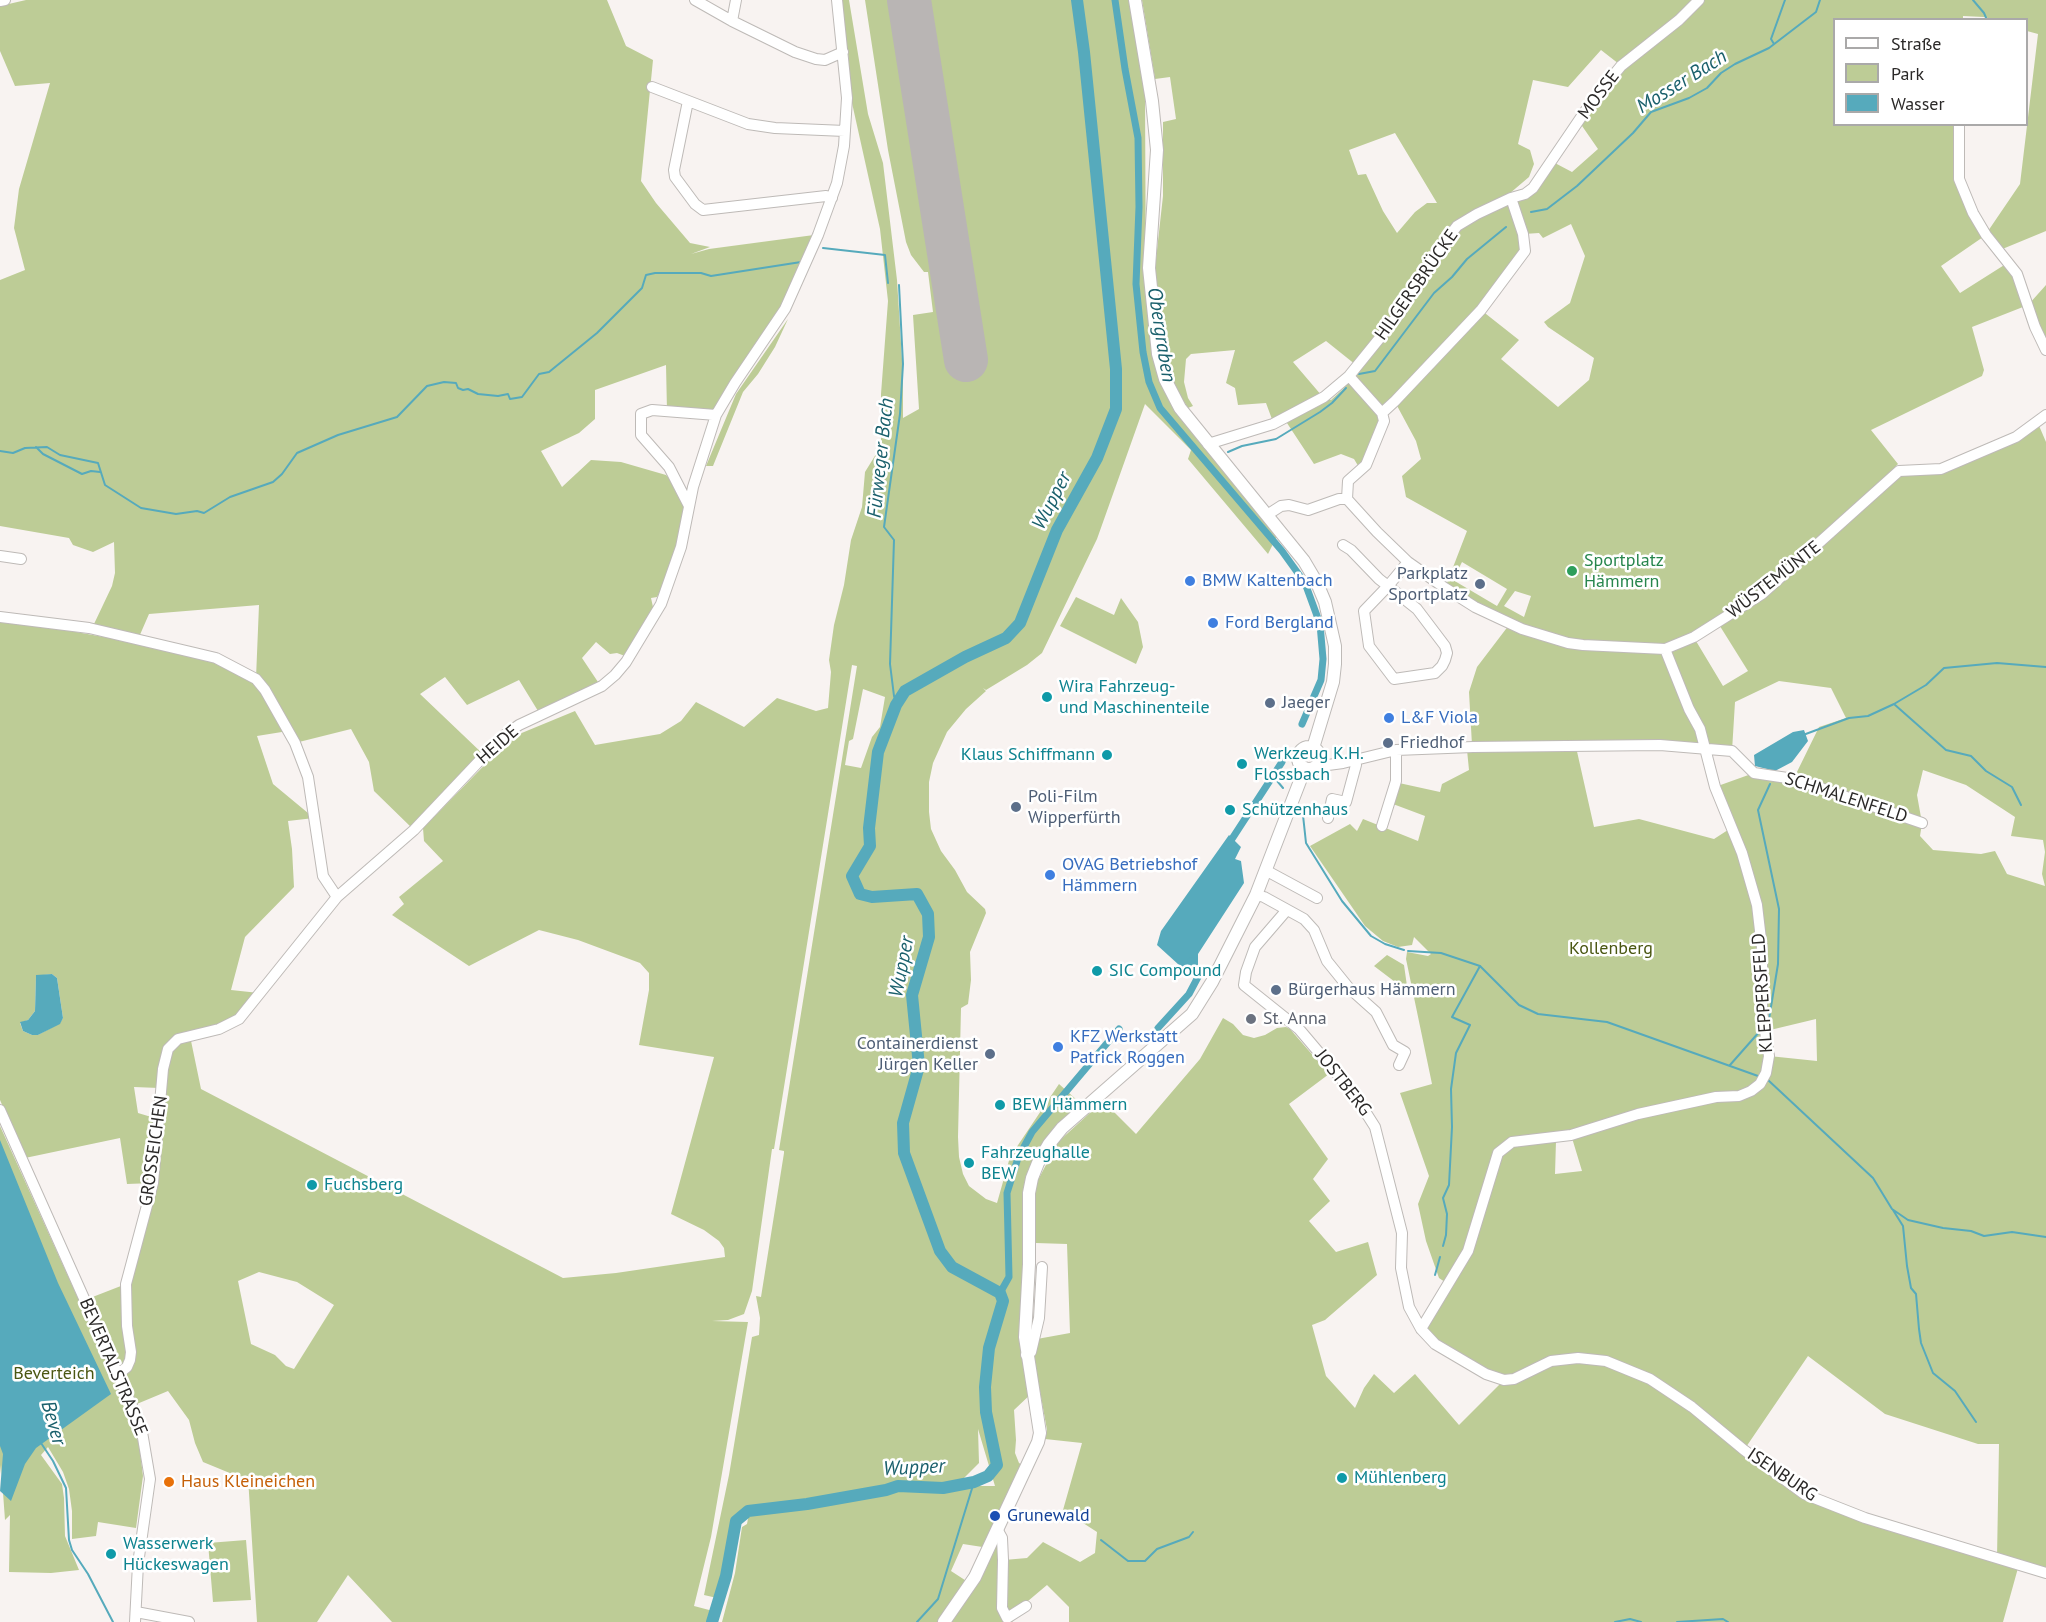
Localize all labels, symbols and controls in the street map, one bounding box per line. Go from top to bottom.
legend [1833,18,2028,126]
text: Straße [1891,32,1942,55]
water label: Mosser Bach [1632,45,1732,119]
text: Park [1891,62,1924,85]
street label: MOSSE [1574,66,1624,124]
text: Wasser [1891,92,1945,115]
street label: HILGERSBRÜCKE [1371,225,1463,345]
water label: Obergraben [1142,286,1180,384]
water label: Fürweger Bach [863,397,899,519]
water label: Wupper [1027,468,1077,534]
street label: WÜSTEMÜNTE [1723,537,1825,623]
place label: Sportplatz Hämmern [1584,550,1664,592]
place label: Parkplatz Sportplatz [1388,563,1468,606]
marker: Sportplatz Hämmern [1565,564,1579,578]
place label: BMW Kaltenbach [1202,570,1333,592]
marker: BMW Kaltenbach [1183,574,1197,588]
marker: Parkplatz Sportplatz [1473,577,1487,591]
place label: Ford Bergland [1225,612,1334,634]
marker: Ford Bergland [1206,616,1220,630]
place label: Wira Fahrzeug- und Maschinenteile [1059,676,1210,718]
marker: Wira Fahrzeug- und Maschinenteile [1040,690,1054,704]
place label: Jaeger [1282,692,1330,714]
marker: Jaeger [1263,696,1277,710]
place label: L&F Viola [1401,707,1478,729]
marker: L&F Viola [1382,711,1396,725]
street label: HEIDE [473,721,523,769]
place label: Friedhof [1400,732,1464,754]
marker: Friedhof [1381,736,1395,750]
place label: Werkzeug K.H. Flossbach [1254,743,1364,786]
place label: Klaus Schiffmann [961,744,1095,766]
marker: Klaus Schiffmann [1100,748,1114,762]
marker: Werkzeug K.H. Flossbach [1235,757,1249,771]
street label: SCHMALENFELD [1782,768,1910,828]
place label: Poli-Film Wipperfürth [1028,786,1121,828]
place label: Schützenhaus [1242,799,1348,821]
marker: Poli-Film Wipperfürth [1009,800,1023,814]
marker: Schützenhaus [1223,803,1237,817]
place label: OVAG Betriebshof Hämmern [1062,854,1197,896]
marker: OVAG Betriebshof Hämmern [1043,868,1057,882]
street label: KLEPPERSFELD [1748,932,1778,1054]
water label: Wupper [884,934,920,1000]
park label: Kollenberg [1569,938,1653,960]
place label: SIC Compound [1109,960,1221,982]
marker: SIC Compound [1090,964,1104,978]
place label: Bürgerhaus Hämmern [1288,979,1455,1001]
marker: Bürgerhaus Hämmern [1269,983,1283,997]
place label: St. Anna [1263,1008,1327,1030]
marker: St. Anna [1244,1012,1258,1026]
place label: KFZ Werkstatt Patrick Roggen [1070,1026,1185,1068]
place label: Containerdienst Jürgen Keller [857,1033,978,1076]
marker: KFZ Werkstatt Patrick Roggen [1051,1040,1065,1054]
street label: JOSTBERG [1310,1046,1376,1120]
marker: Containerdienst Jürgen Keller [983,1047,997,1061]
street label: GROSSEICHEN [136,1094,172,1208]
place label: BEW Hämmern [1012,1094,1127,1116]
marker: BEW Hämmern [993,1098,1007,1112]
place label: Fahrzeughalle BEW [981,1142,1090,1184]
marker: Fahrzeughalle BEW [962,1156,976,1170]
place label: Fuchsberg [324,1174,403,1196]
marker: Fuchsberg [305,1178,319,1192]
street label: BEVERTALSTRASSE [74,1295,152,1439]
park label: Beverteich [13,1363,95,1385]
water label: Bever [35,1398,71,1448]
street label: ISENBURG [1743,1444,1821,1506]
water label: Wupper [883,1454,945,1482]
place label: Mühlenberg [1354,1467,1447,1489]
place label: Haus Kleineichen [181,1471,315,1493]
marker: Mühlenberg [1335,1471,1349,1485]
marker: Haus Kleineichen [162,1475,176,1489]
place label: Grunewald [1007,1505,1090,1527]
marker: Grunewald [988,1509,1002,1523]
place label: Wasserwerk Hückeswagen [123,1533,229,1576]
marker: Wasserwerk Hückeswagen [104,1547,118,1561]

